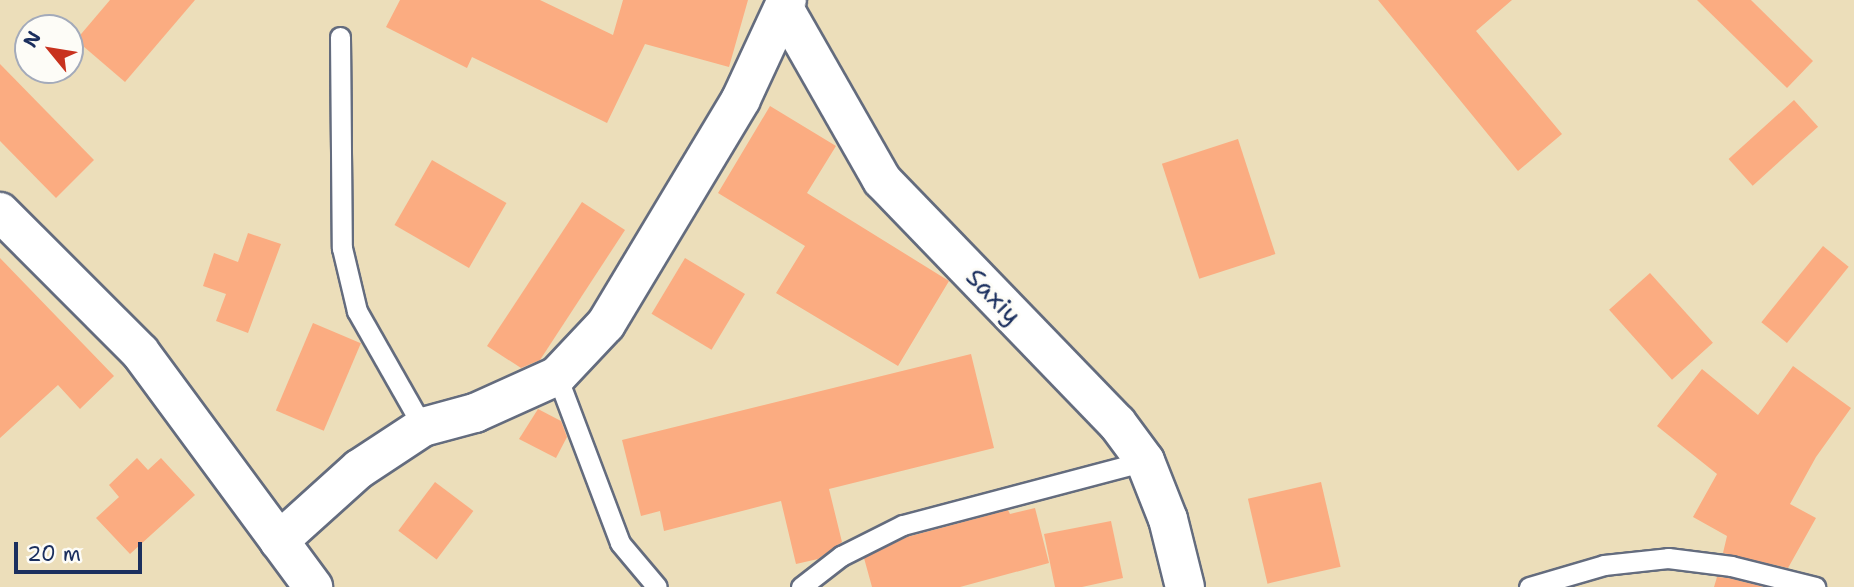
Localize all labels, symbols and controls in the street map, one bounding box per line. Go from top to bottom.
north arrow [14,14,84,84]
text: N [18,26,47,52]
street label: Saxiy [960,261,1028,331]
scale bar [18,528,145,572]
text: 20 m [27,540,81,568]

